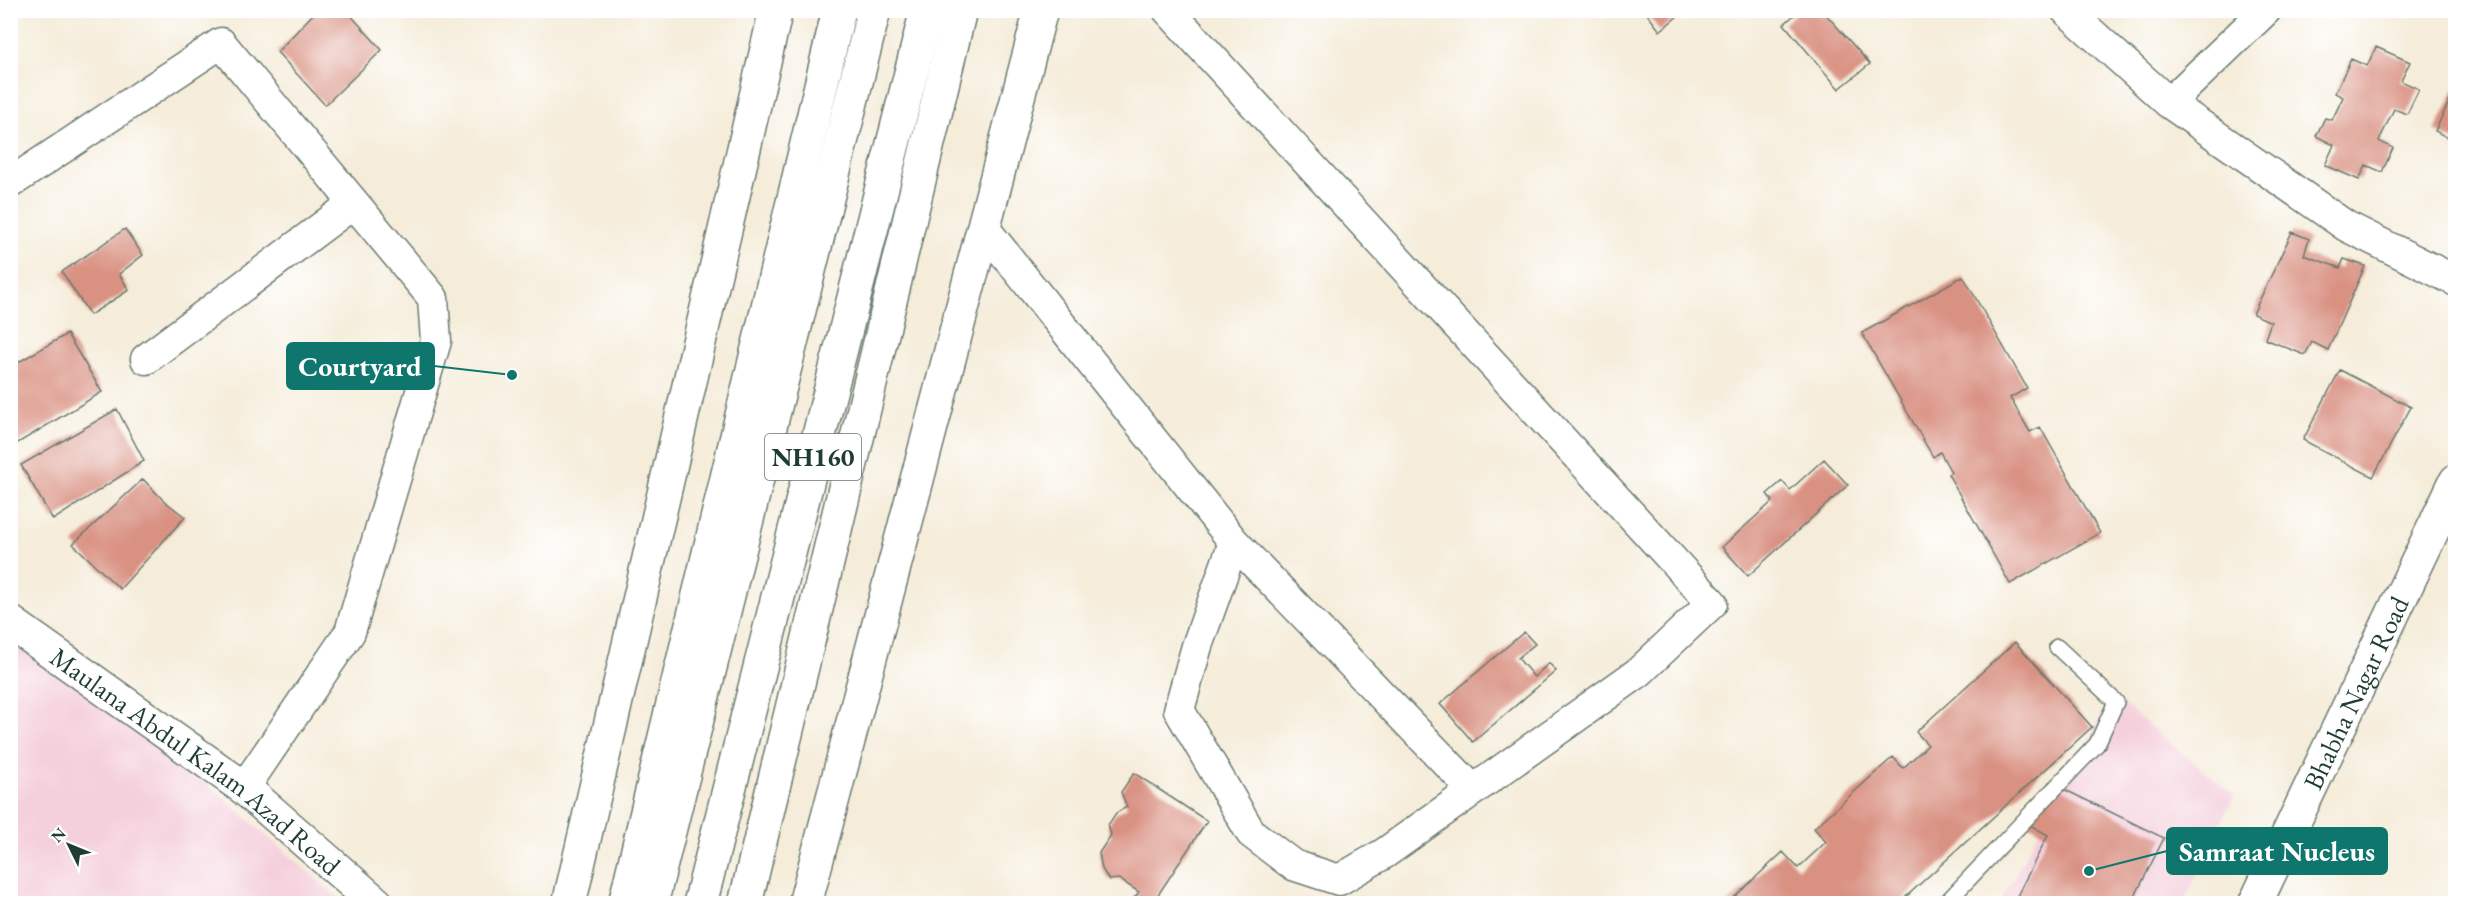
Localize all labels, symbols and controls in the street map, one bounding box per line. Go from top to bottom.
callout: Courtyard [287,343,434,389]
text: Courtyard [298,348,422,384]
road number: NH160 [765,434,861,480]
street label: Bhabha Nagar Road [2295,590,2416,795]
street label: Maulana Abdul Kalam Azad Road [44,639,349,882]
north arrow [39,815,99,875]
text: N [46,823,71,847]
callout: Samraat Nucleus [2167,828,2387,874]
text: Samraat Nucleus [2179,833,2375,869]

